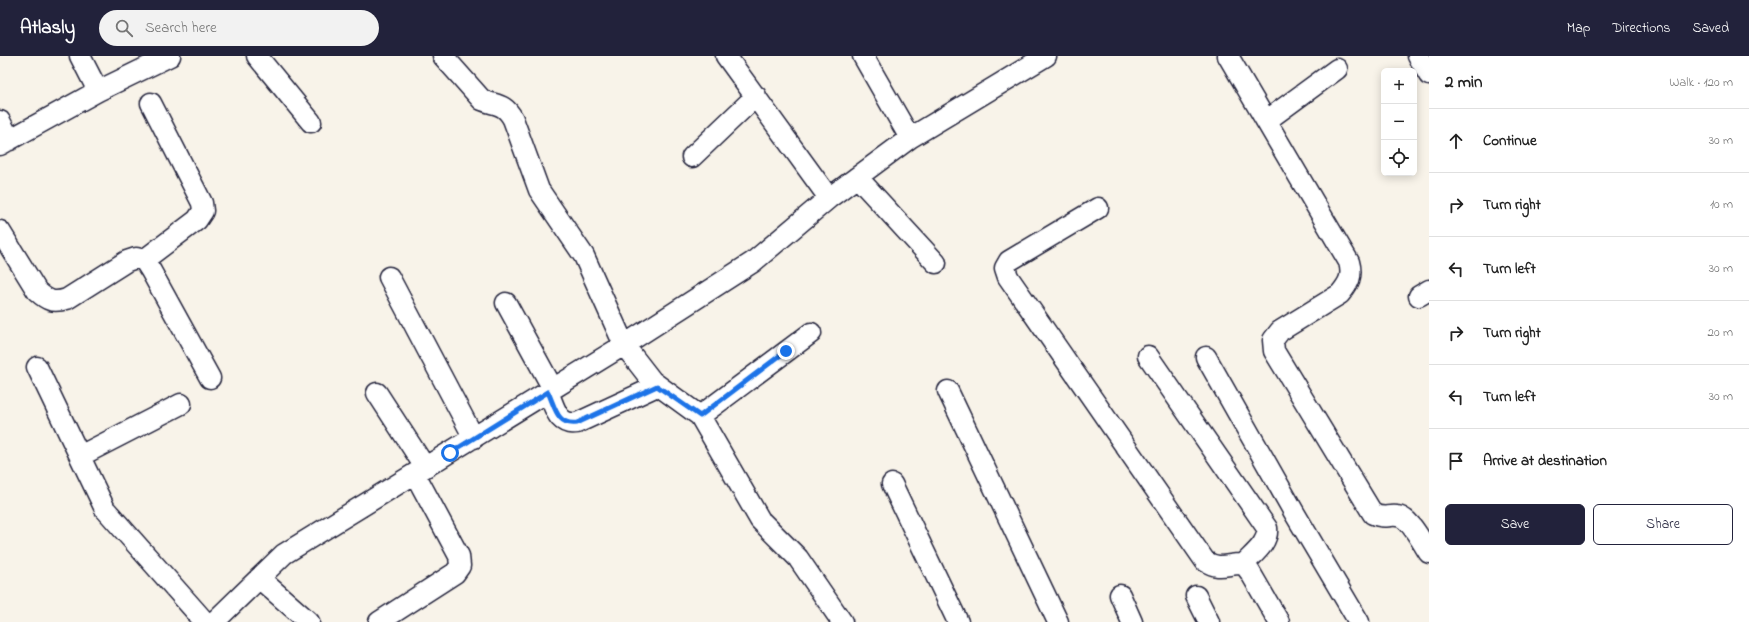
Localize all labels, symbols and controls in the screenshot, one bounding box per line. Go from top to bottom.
search box [99,10,379,46]
text: Atlasly [20,15,75,42]
icon: search [113,17,135,39]
text: Search here [145,17,217,39]
text: Map [1567,18,1590,39]
text: Directions [1612,18,1670,39]
text: Saved [1692,18,1729,39]
map controls [1381,68,1417,176]
button: + [1381,68,1417,104]
text: 2 min [1445,70,1482,95]
text: Walk · 120 m [1669,73,1733,92]
button: − [1381,104,1417,140]
icon: ahead [1445,130,1467,152]
text: Continue [1483,130,1537,152]
text: 30 m [1709,131,1733,150]
button: locate [1381,140,1417,176]
icon: right [1445,194,1467,216]
text: Turn right [1483,194,1541,216]
text: 10 m [1710,195,1733,214]
icon: left [1445,258,1467,280]
text: Turn left [1483,258,1536,280]
text: 30 m [1709,259,1733,278]
icon: right [1445,322,1467,344]
text: Turn right [1483,322,1541,344]
text: 20 m [1708,323,1733,342]
route end [777,342,795,360]
icon: left [1445,386,1467,408]
text: Turn left [1483,386,1536,408]
text: 30 m [1709,387,1733,406]
route start [441,444,459,462]
icon: arrive [1445,450,1467,472]
text: Arrive at destination [1483,450,1607,472]
button: Save [1445,504,1585,545]
button: Share [1593,504,1733,545]

